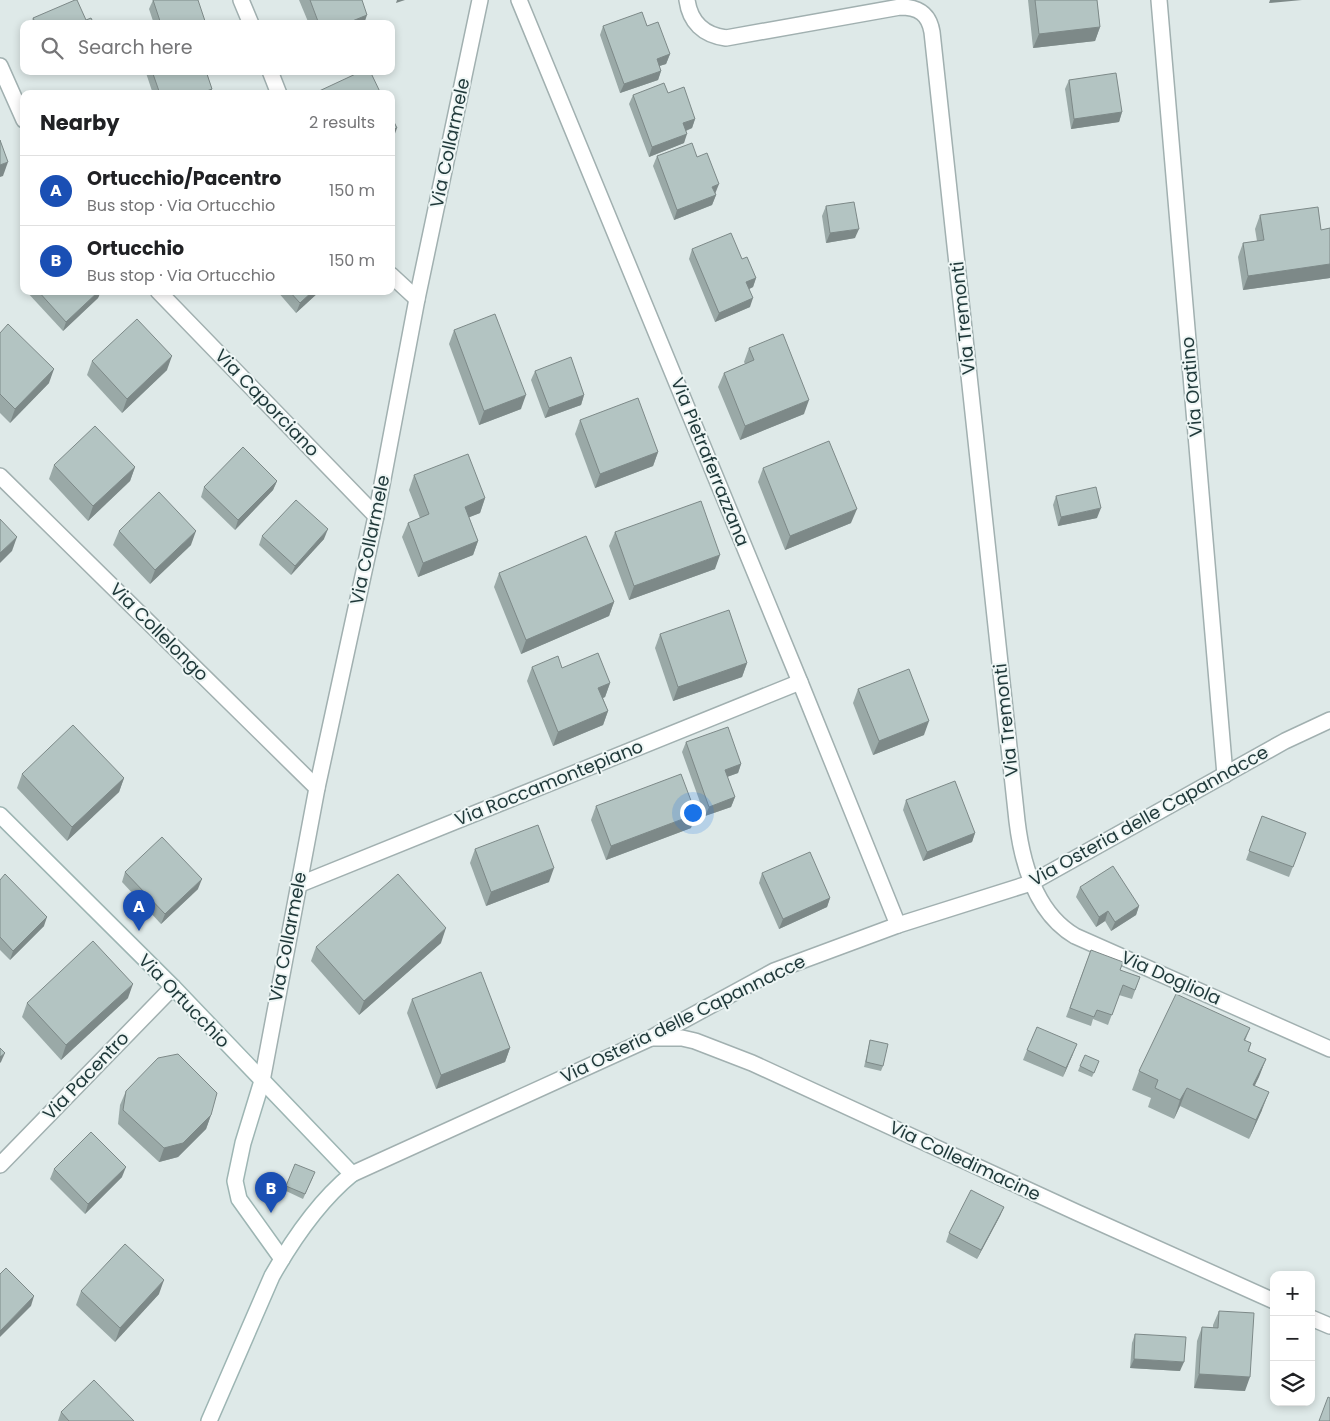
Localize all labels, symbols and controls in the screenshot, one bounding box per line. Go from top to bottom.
search box [20,20,395,75]
icon: search [38,34,66,62]
text: Search here [78,34,192,61]
street label: Via Collarmele [424,76,475,210]
text: Nearby [40,108,120,137]
text: 2 results [309,111,375,134]
text: Ortucchio/Pacentro [87,165,281,192]
text: A [50,179,62,202]
text: 150 m [329,179,375,202]
text: Bus stop · Via Ortucchio [87,194,275,217]
text: Ortucchio [87,235,184,262]
text: B [51,249,61,272]
text: 150 m [329,249,375,272]
street label: Via Tremonti [944,260,981,376]
text: Bus stop · Via Ortucchio [87,264,275,287]
street label: Via Oratino [1175,336,1208,438]
street label: Via Caporciano [210,343,325,462]
street label: Via Pietraferrazzana [665,374,756,550]
street label: Via Collarmele [344,473,395,607]
street label: Via Collelongo [104,577,214,687]
street label: Via Tremonti [987,662,1024,778]
street label: Via Roccamontepiano [451,733,647,832]
street label: Via Osteria delle Capannacce [1025,739,1273,892]
your location [680,800,706,826]
street label: Via Collarmele [263,870,312,1004]
pin: A [123,890,155,931]
street label: Via Dogliola [1117,944,1225,1011]
street label: Via Ortucchio [133,948,236,1053]
street label: Via Osteria delle Capannacce [556,948,809,1089]
street label: Via Pacentro [37,1026,134,1126]
street label: Via Colledimacine [885,1114,1045,1207]
pin: B [255,1172,287,1213]
map controls [1270,1271,1315,1406]
button: + [1270,1271,1315,1316]
button: − [1270,1316,1315,1361]
button: layers [1270,1361,1315,1406]

